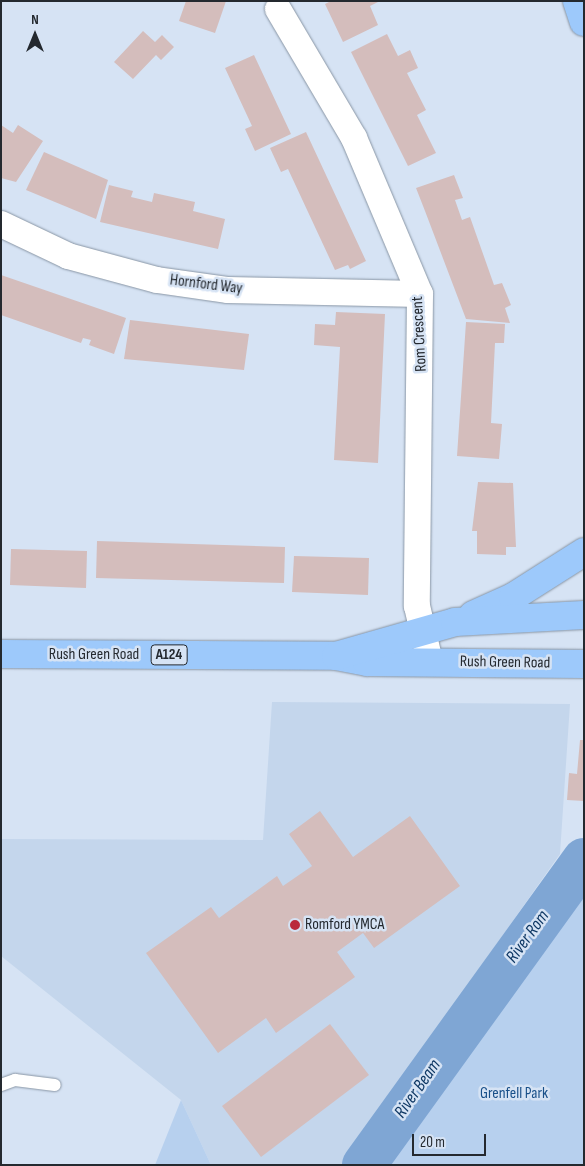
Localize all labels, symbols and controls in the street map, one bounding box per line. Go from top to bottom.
north arrow [10,10,60,60]
text: N [31,11,39,28]
street label: Hornford Way [169,271,243,299]
street label: Rom Crescent [408,296,432,372]
road number: A124 [150,642,188,668]
street label: Rush Green Road [49,645,139,665]
street label: Rush Green Road [460,653,550,673]
water label: River Rom [502,907,554,967]
place label: Romford YMCA [305,915,384,935]
marker: Romford YMCA [289,919,301,931]
water label: River Beam [390,1056,446,1122]
park label: Grenfell Park [480,1084,548,1104]
scale bar [415,1124,489,1156]
text: 20 m [420,1133,445,1152]

